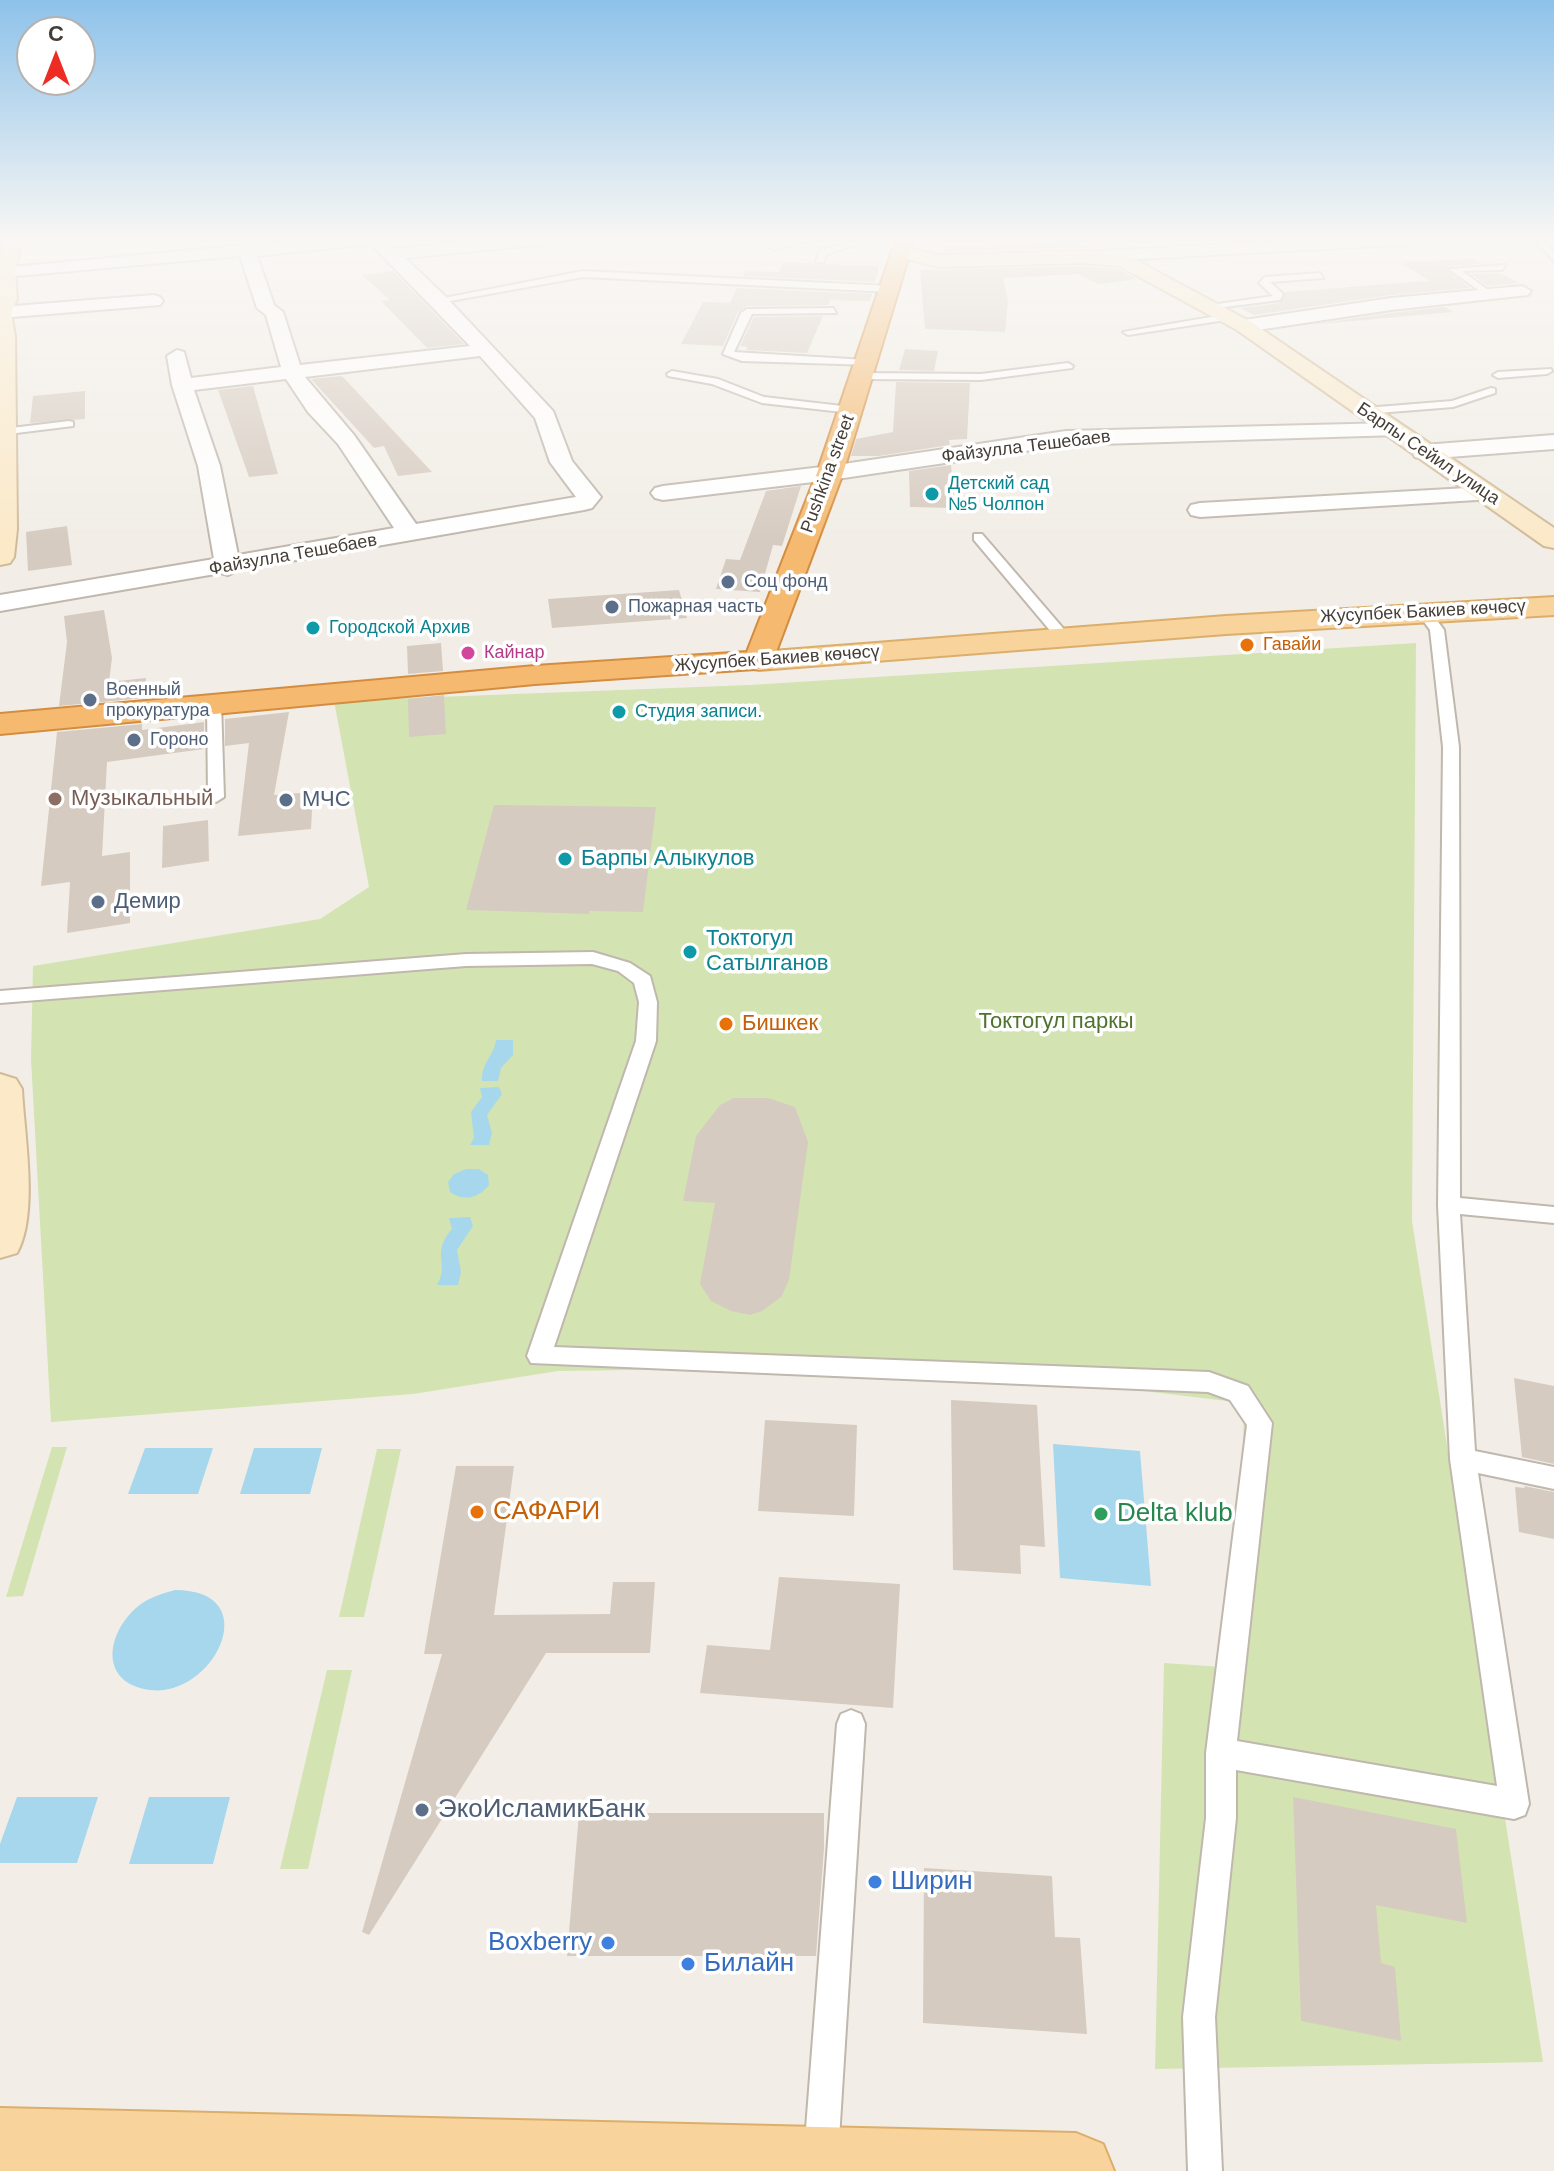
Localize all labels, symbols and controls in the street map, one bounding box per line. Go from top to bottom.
north arrow [16,16,96,96]
text: С [48,21,64,46]
street label: Барпы Сейил улица [1352,398,1504,510]
street label: Pushkina street [797,412,859,536]
street label: Файзулла Тешебаев [940,426,1112,468]
place label: Детский сад №5 Чолпон [948,473,1049,516]
marker: Детский сад №5 Чолпон [923,485,941,503]
street label: Файзулла Тешебаев [207,530,379,580]
place label: Соц фонд [744,571,828,593]
marker: Соц фонд [719,573,737,591]
place label: Пожарная часть [628,596,764,618]
street label: Жусупбек Бакиев көчөсү [1320,596,1526,628]
marker: Пожарная часть [603,598,621,616]
place label: Городской Архив [329,617,470,639]
marker: Городской Архив [304,619,322,637]
place label: Гавайи [1263,634,1321,656]
marker: Гавайи [1238,636,1256,654]
street label: Жусупбек Бакиев көчөсү [674,641,880,677]
place label: Кайнар [484,642,545,664]
marker: Кайнар [459,644,477,662]
place label: Военный прокуратура [106,679,210,722]
marker: Военный прокуратура [81,691,99,709]
place label: Студия записи. [635,701,762,723]
marker: Студия записи. [610,703,628,721]
place label: Гороно [150,729,209,751]
marker: Гороно [125,731,143,749]
place label: Музыкальный [71,786,213,812]
place label: МЧС [302,787,351,813]
marker: Музыкальный [46,790,64,808]
marker: МЧС [277,791,295,809]
place label: Барпы Алыкулов [581,846,754,872]
marker: Барпы Алыкулов [556,850,574,868]
place label: Демир [114,889,181,915]
marker: Демир [89,893,107,911]
place label: Токтогул Сатылганов [706,926,828,978]
marker: Токтогул Сатылганов [681,943,699,961]
park label: Токтогул паркы [978,1009,1134,1035]
place label: Бишкек [742,1011,818,1037]
marker: Бишкек [717,1015,735,1033]
place label: САФАРИ [493,1496,600,1528]
place label: Delta klub [1117,1498,1233,1530]
marker: САФАРИ [468,1503,486,1521]
marker: Delta klub [1092,1505,1110,1523]
place label: ЭкоИсламикБанк [438,1794,645,1826]
marker: ЭкоИсламикБанк [413,1801,431,1819]
place label: Ширин [891,1866,973,1898]
marker: Ширин [866,1873,884,1891]
place label: Boxberry [488,1927,592,1959]
marker: Boxberry [599,1934,617,1952]
place label: Билайн [704,1948,794,1980]
marker: Билайн [679,1955,697,1973]

